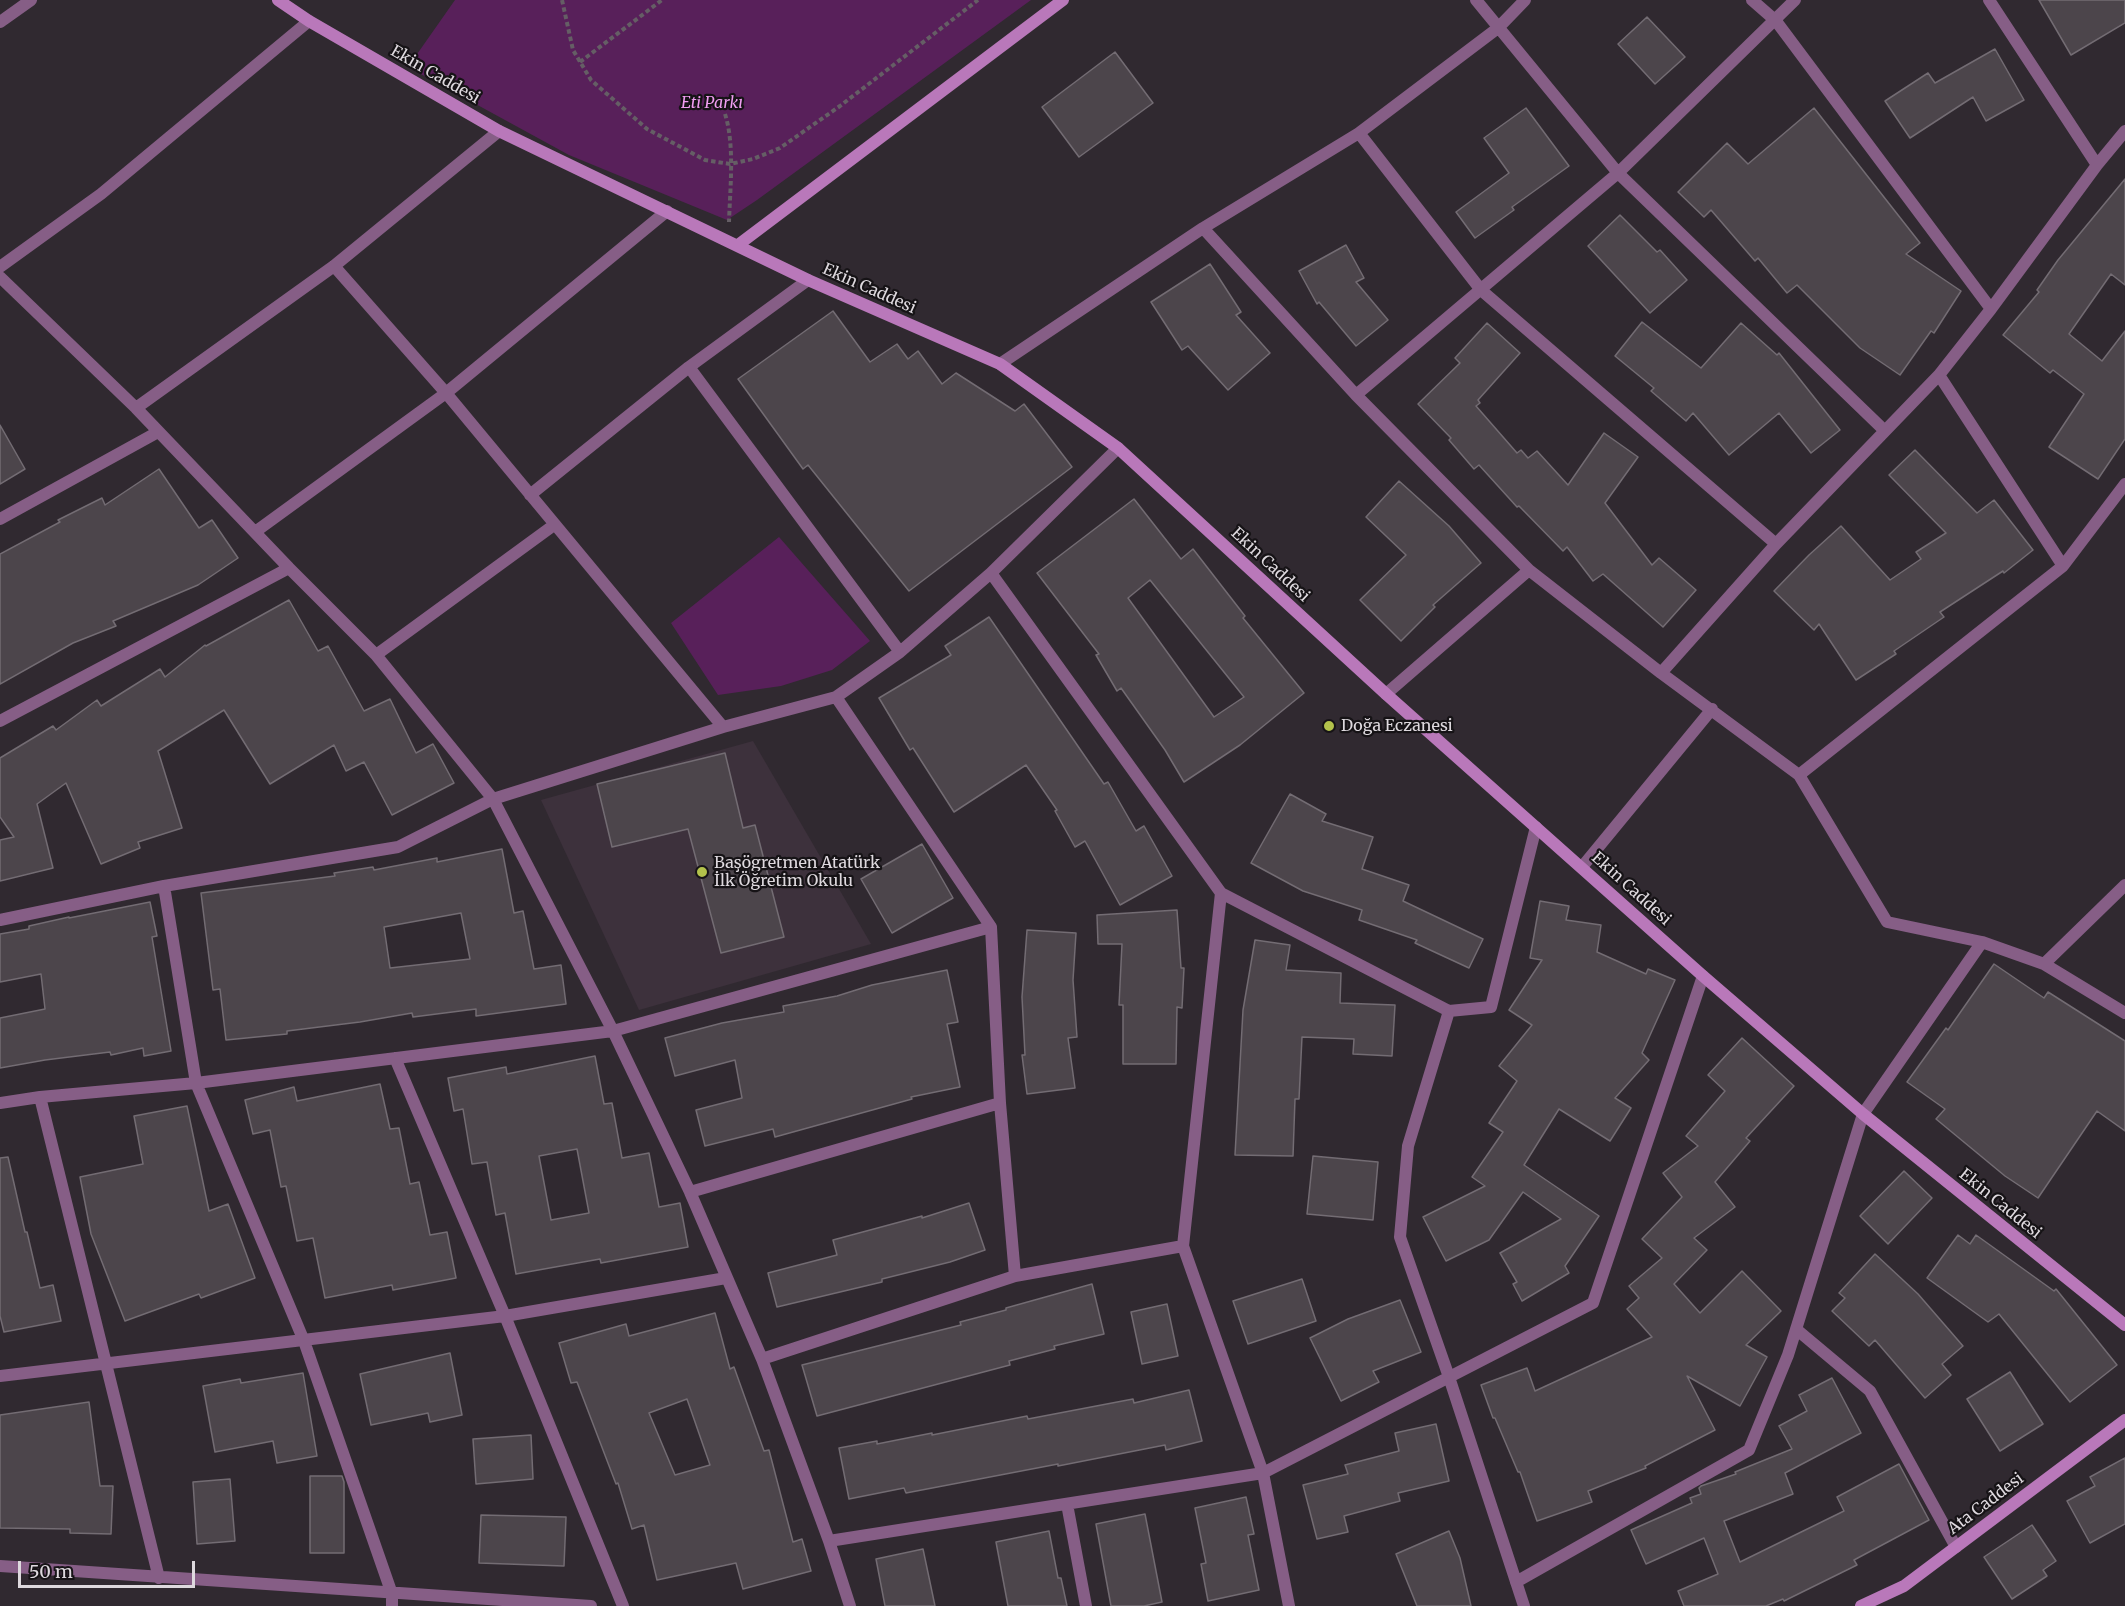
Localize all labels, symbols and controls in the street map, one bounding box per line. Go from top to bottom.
street label: Ekin Caddesi [387,42,483,108]
park label: Eti Parkı [681,93,743,113]
street label: Ekin Caddesi [819,260,919,318]
street label: Ekin Caddesi [1227,524,1313,606]
place label: Doğa Eczanesi [1341,716,1453,736]
marker: Doğa Eczanesi [1322,719,1336,733]
street label: Ekin Caddesi [1587,848,1675,930]
place label: Başögretmen Atatürk İlk Öğretim Okulu [714,853,880,891]
marker: Başögretmen Atatürk İlk Öğretim Okulu [695,865,709,879]
street label: Ekin Caddesi [1955,1165,2045,1243]
street label: Ata Caddesi [1944,1469,2028,1539]
scale bar [21,1549,198,1587]
text: 50 m [29,1560,73,1583]

